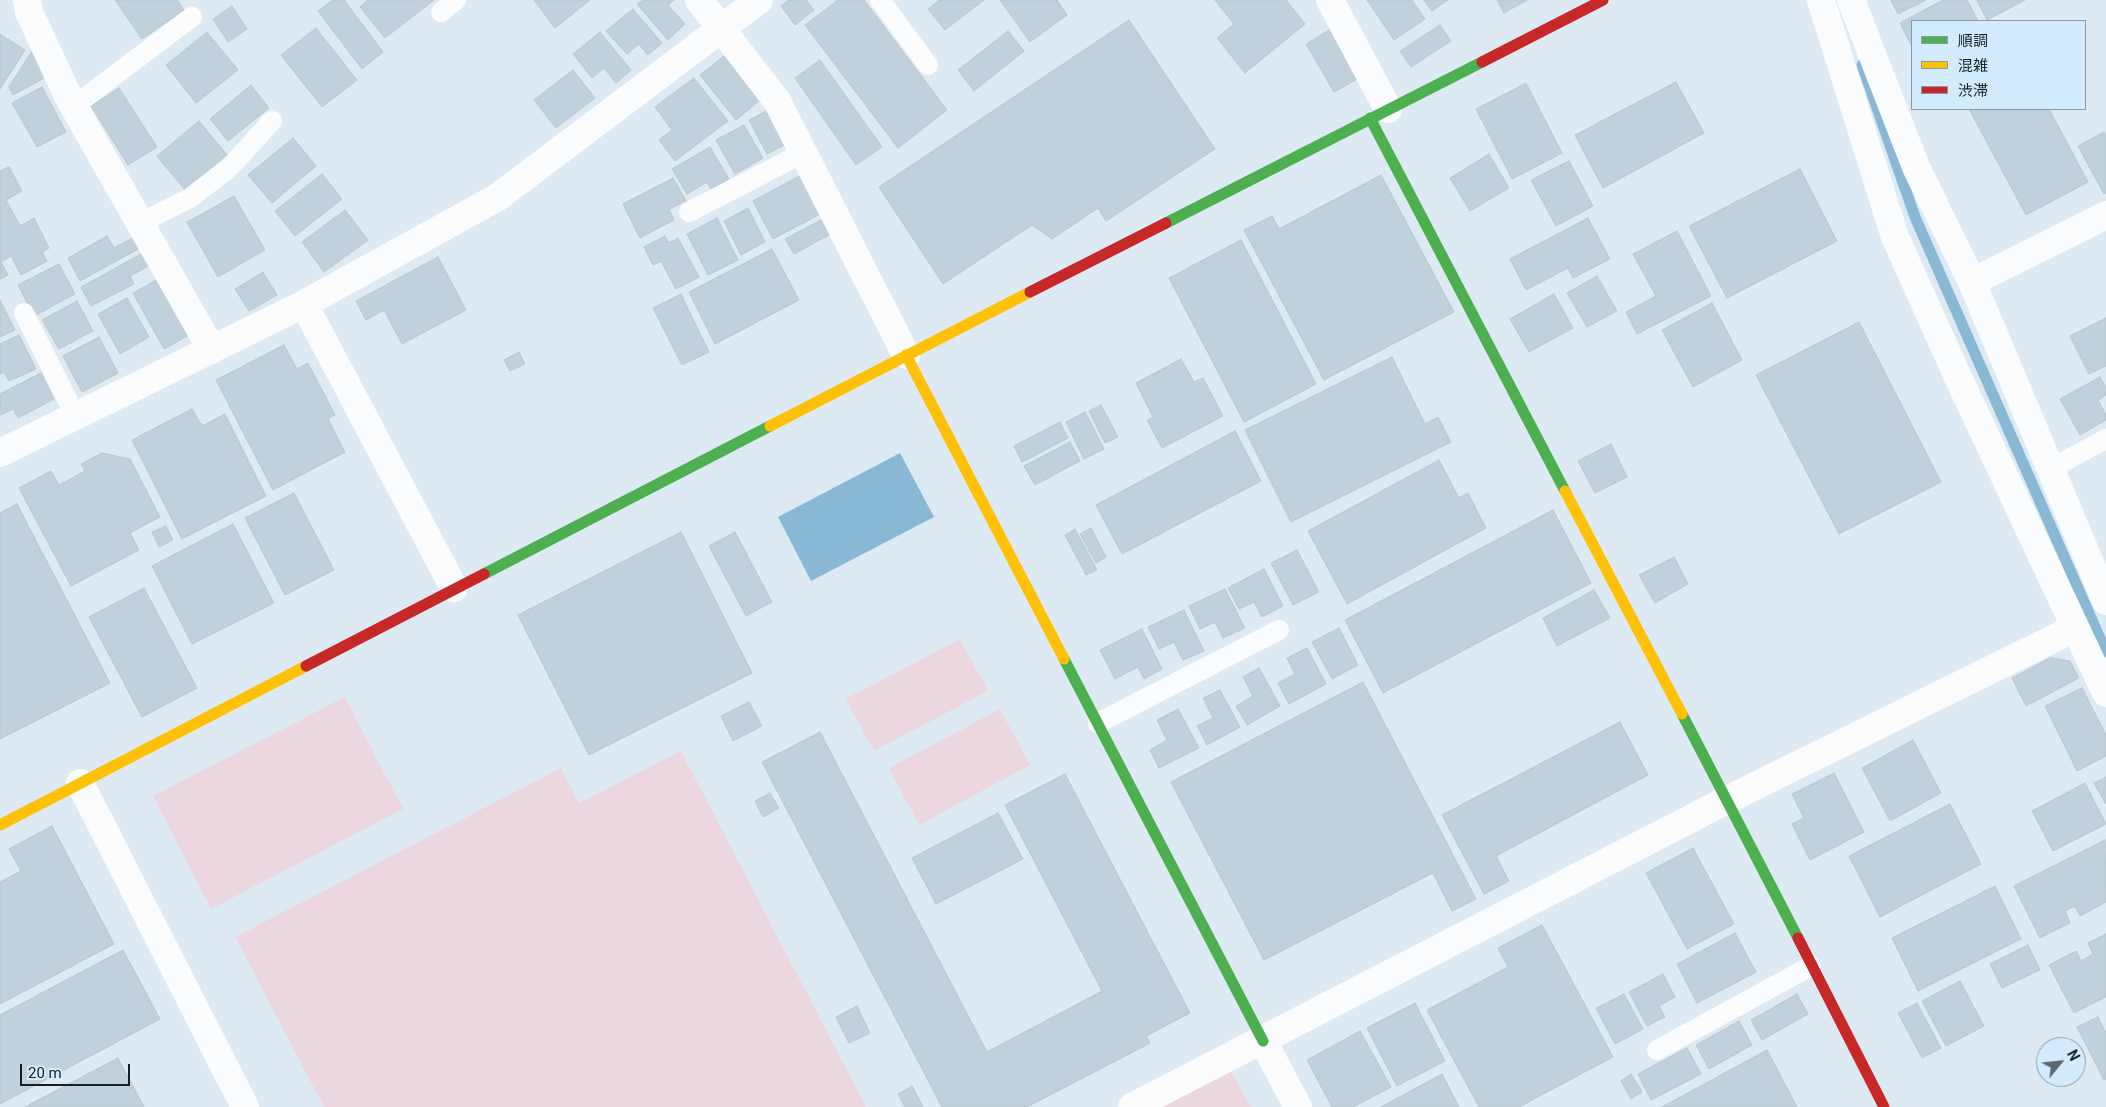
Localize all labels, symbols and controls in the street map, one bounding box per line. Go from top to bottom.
legend [1911,20,2086,110]
text: 順調 [1958,32,1988,50]
text: 混雑 [1958,57,1988,75]
text: 渋滞 [1958,82,1988,100]
north arrow [2036,1037,2086,1087]
text: N [2064,1047,2083,1064]
scale bar [22,1054,132,1086]
text: 20 m [28,1064,62,1082]

